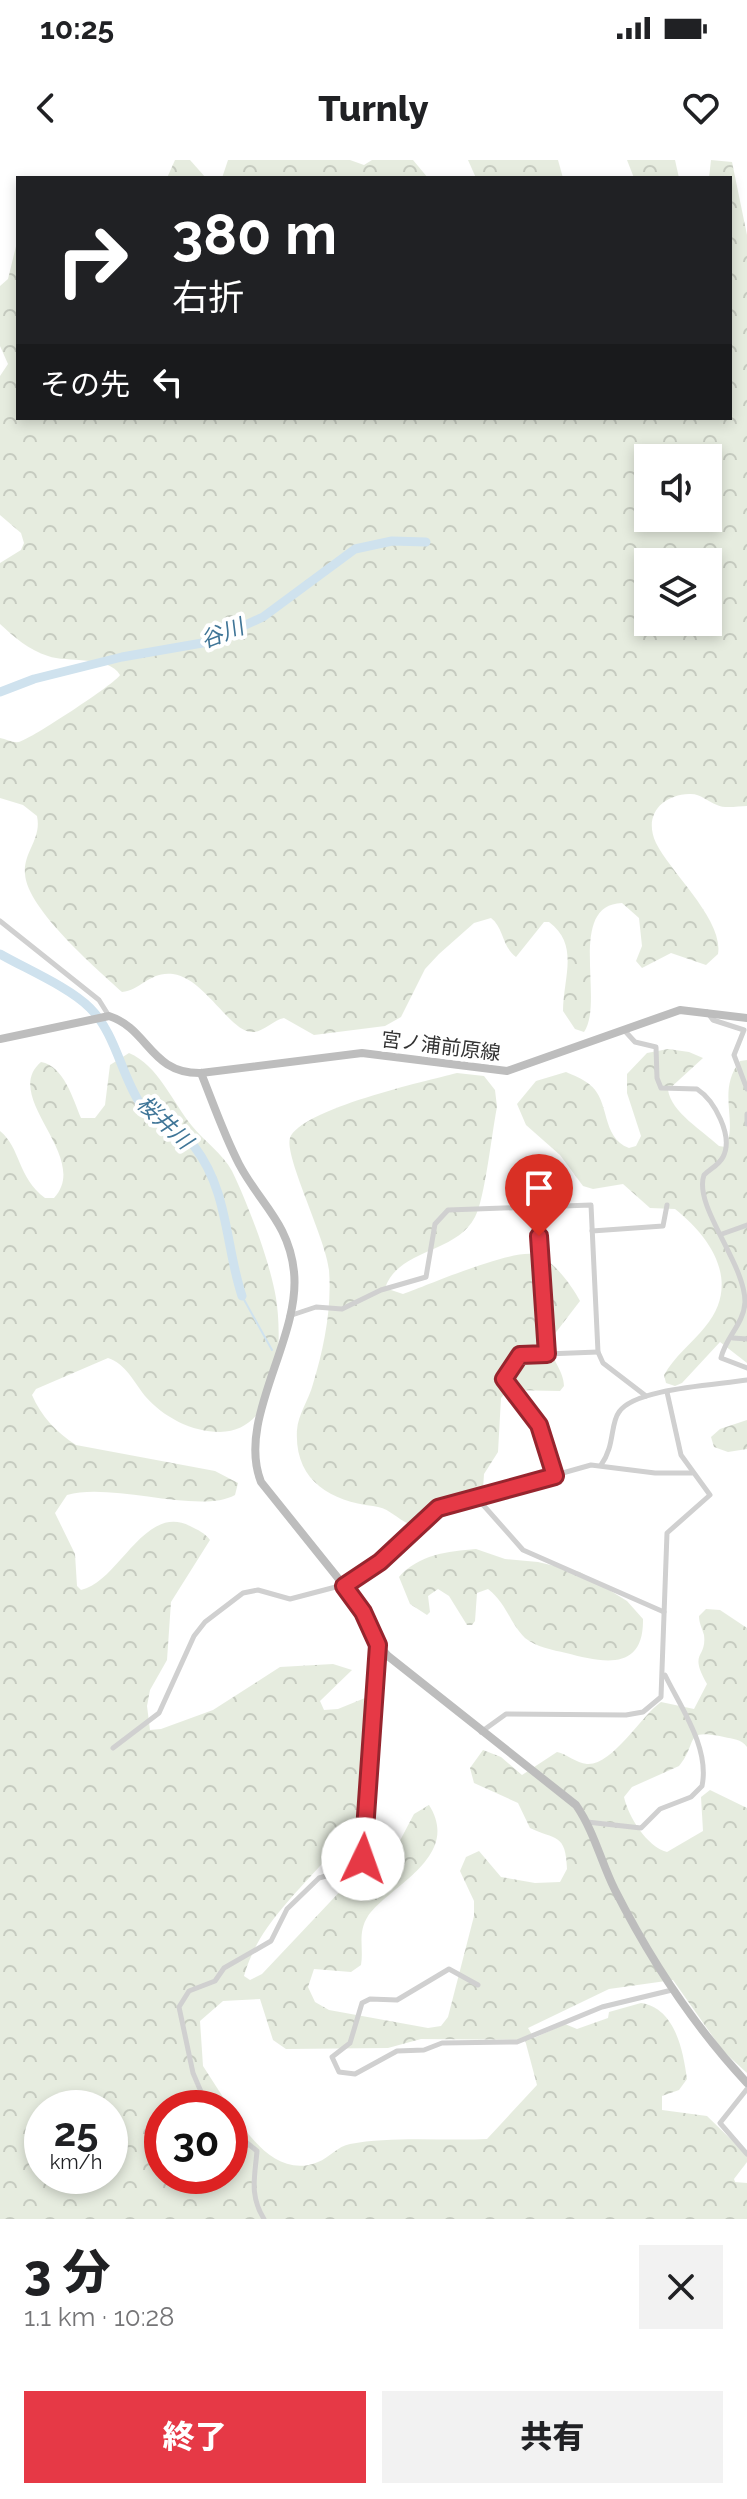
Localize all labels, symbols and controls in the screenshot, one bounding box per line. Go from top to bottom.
text: 10:25 [40,11,114,46]
icon: back [24,86,68,130]
icon: heart [679,86,723,130]
text: Turnly [318,87,429,129]
text: 380 m [172,201,337,267]
icon: right [40,208,144,312]
text: 右折 [172,276,244,318]
icon: left [146,360,190,404]
text: その先 [40,367,130,402]
map controls [634,444,722,636]
button: sound [634,444,722,532]
button: layers [634,548,722,636]
water label: 谷川 [197,612,249,653]
street label: 宮ノ浦前原線 [380,1027,502,1065]
water label: 桜井川 [132,1090,199,1155]
pin [505,1154,573,1236]
icon: arrive [517,1166,561,1210]
position arrow [321,1817,405,1901]
speed limit sign: 30 [144,2090,248,2194]
text: 25 [54,2108,98,2155]
text: km/h [50,2150,102,2174]
text: 3 分 [24,2244,111,2300]
button: close [639,2245,723,2329]
text: 1.1 km · 10:28 [24,2302,175,2332]
button: 終了 [24,2391,366,2483]
button: 共有 [382,2391,723,2483]

